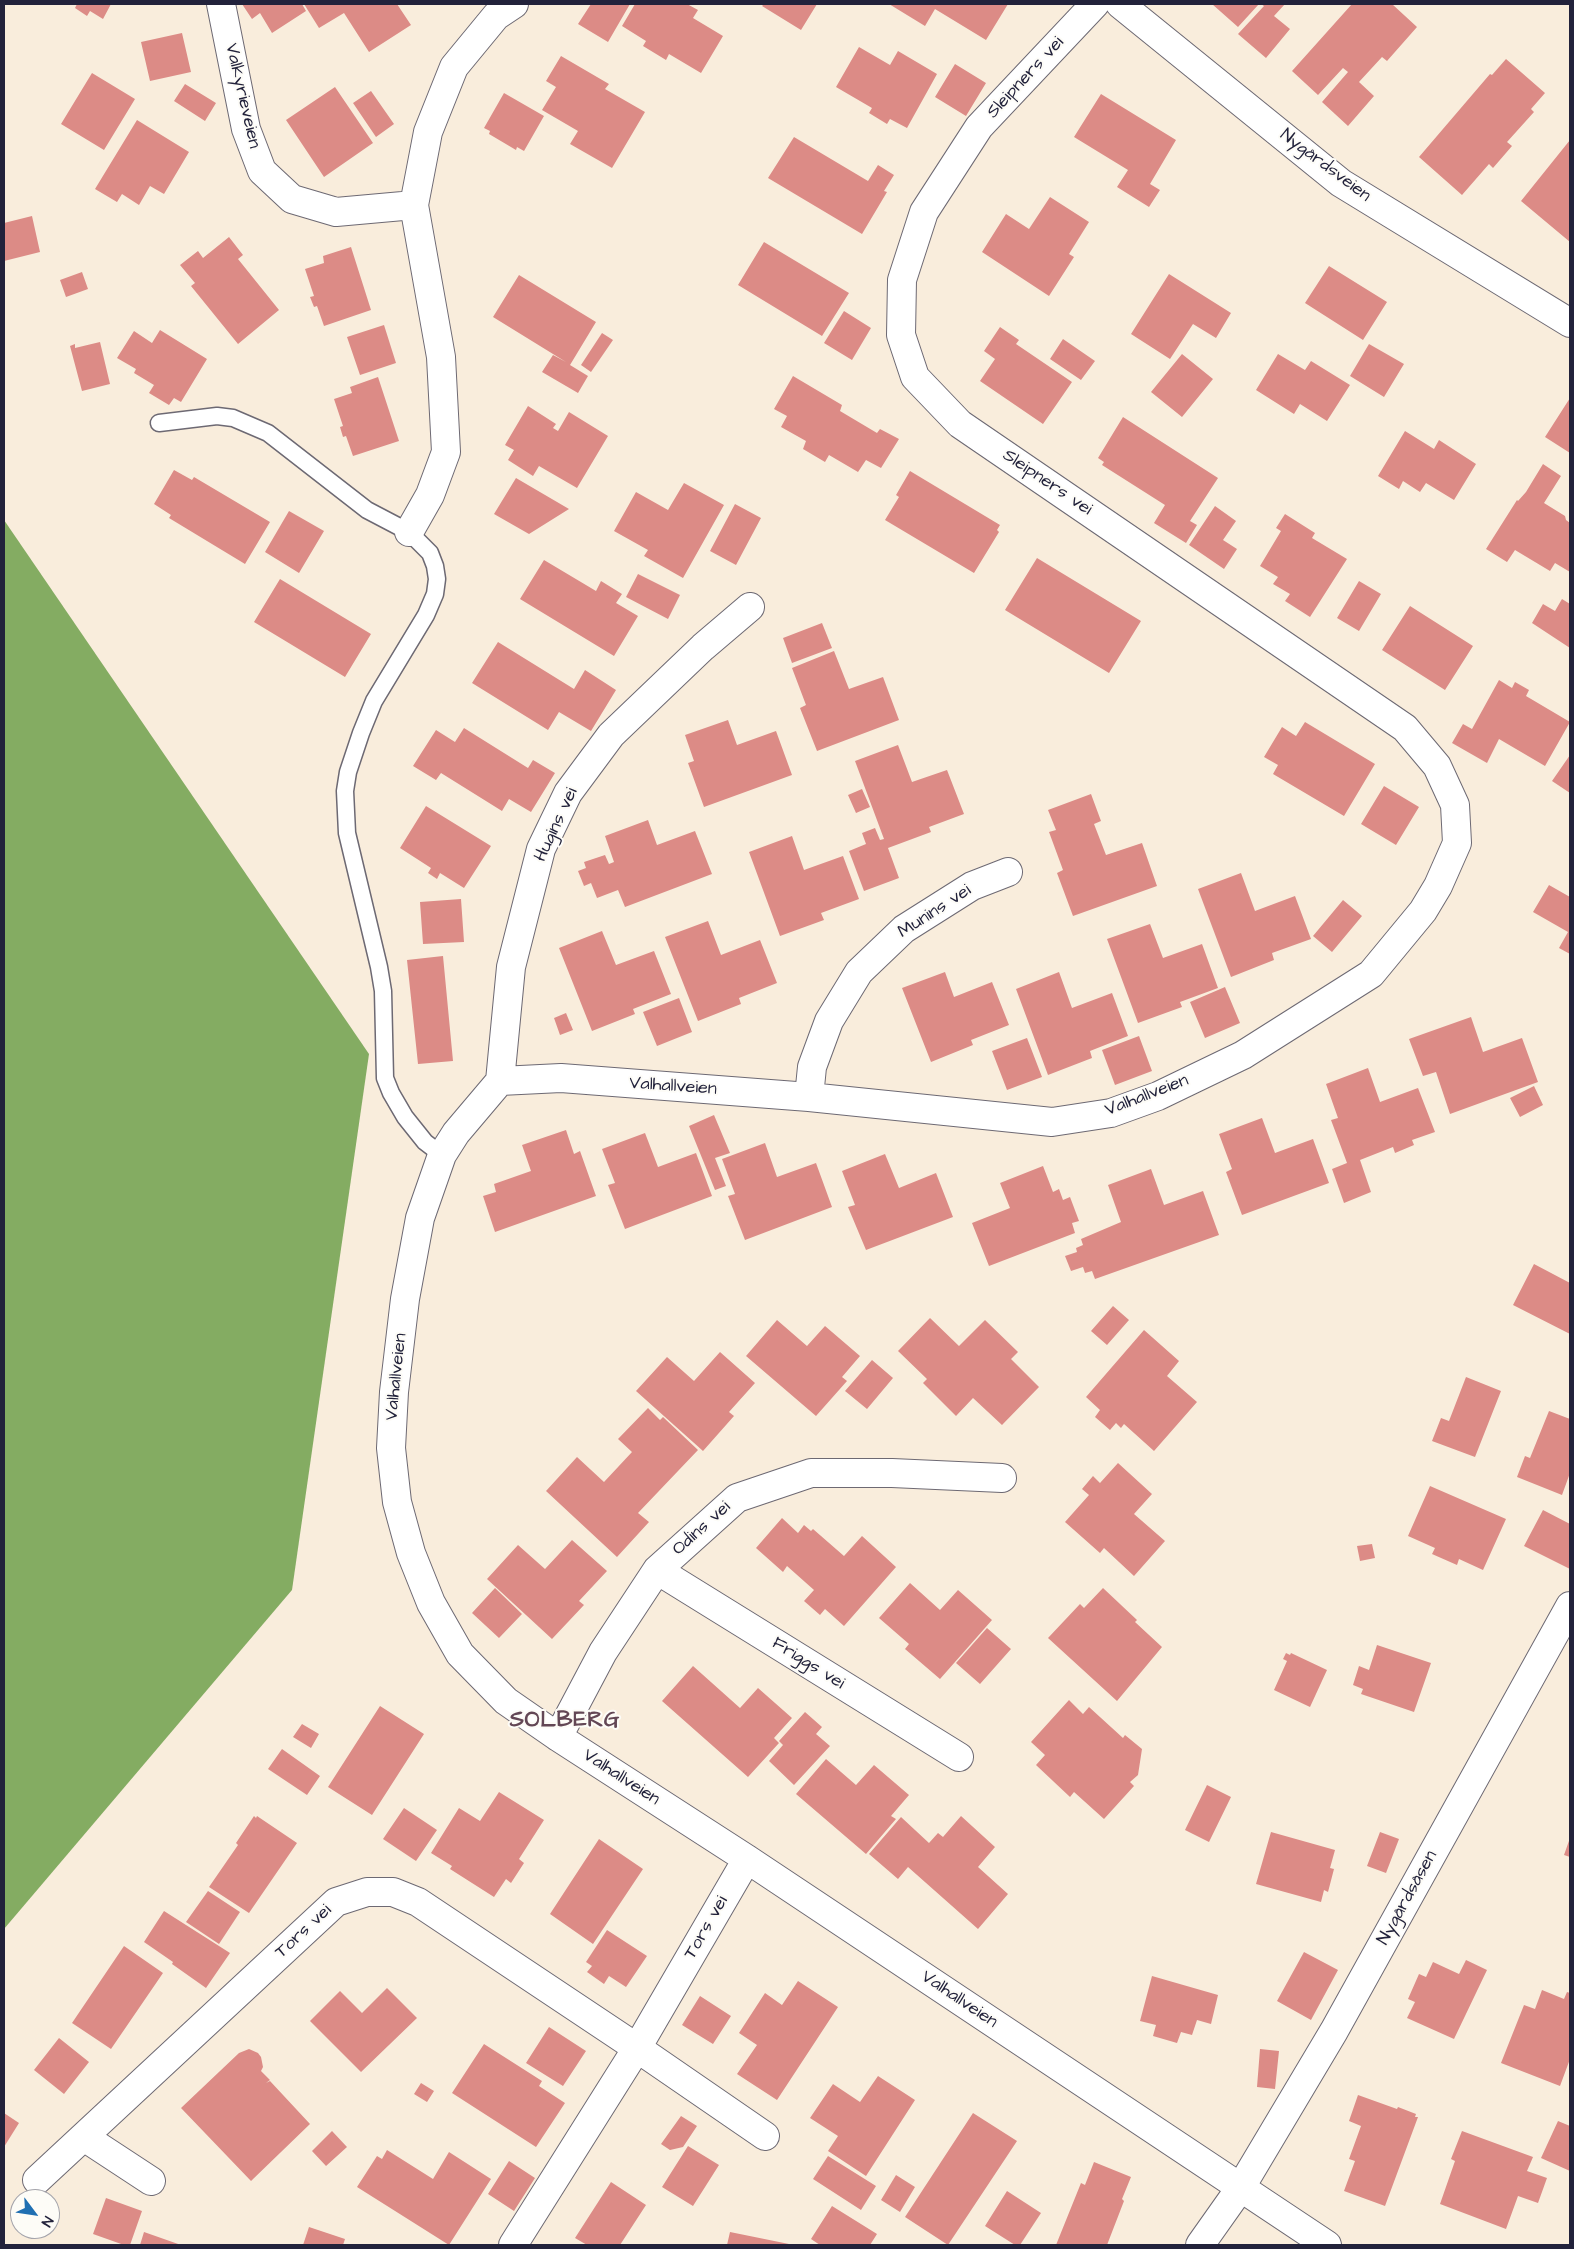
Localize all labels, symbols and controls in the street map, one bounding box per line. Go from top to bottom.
street label: Sleipners vei [983,33,1069,123]
street label: Valkyrieveien [219,41,265,151]
street label: Nygårdsveien [1275,125,1375,207]
street label: Sleipners vei [998,445,1096,521]
street label: Hugins vei [531,785,583,865]
street label: Munins vei [894,880,976,944]
street label: Valhallveien [1102,1070,1192,1122]
street label: Valhallveien [629,1073,717,1101]
street label: Valhallveien [382,1332,412,1422]
street label: Odins vei [668,1497,736,1561]
street label: Friggs vei [768,1633,848,1695]
district label: SOLBERG [509,1708,621,1734]
street label: Valhallveien [578,1745,664,1811]
street label: Nygårdsåsen [1373,1847,1443,1949]
street label: Tors vei [680,1893,734,1963]
street label: Tors vei [271,1900,337,1964]
street label: Valhallveien [917,1967,1001,2033]
north arrow [10,2189,60,2239]
text: N [36,2212,58,2230]

